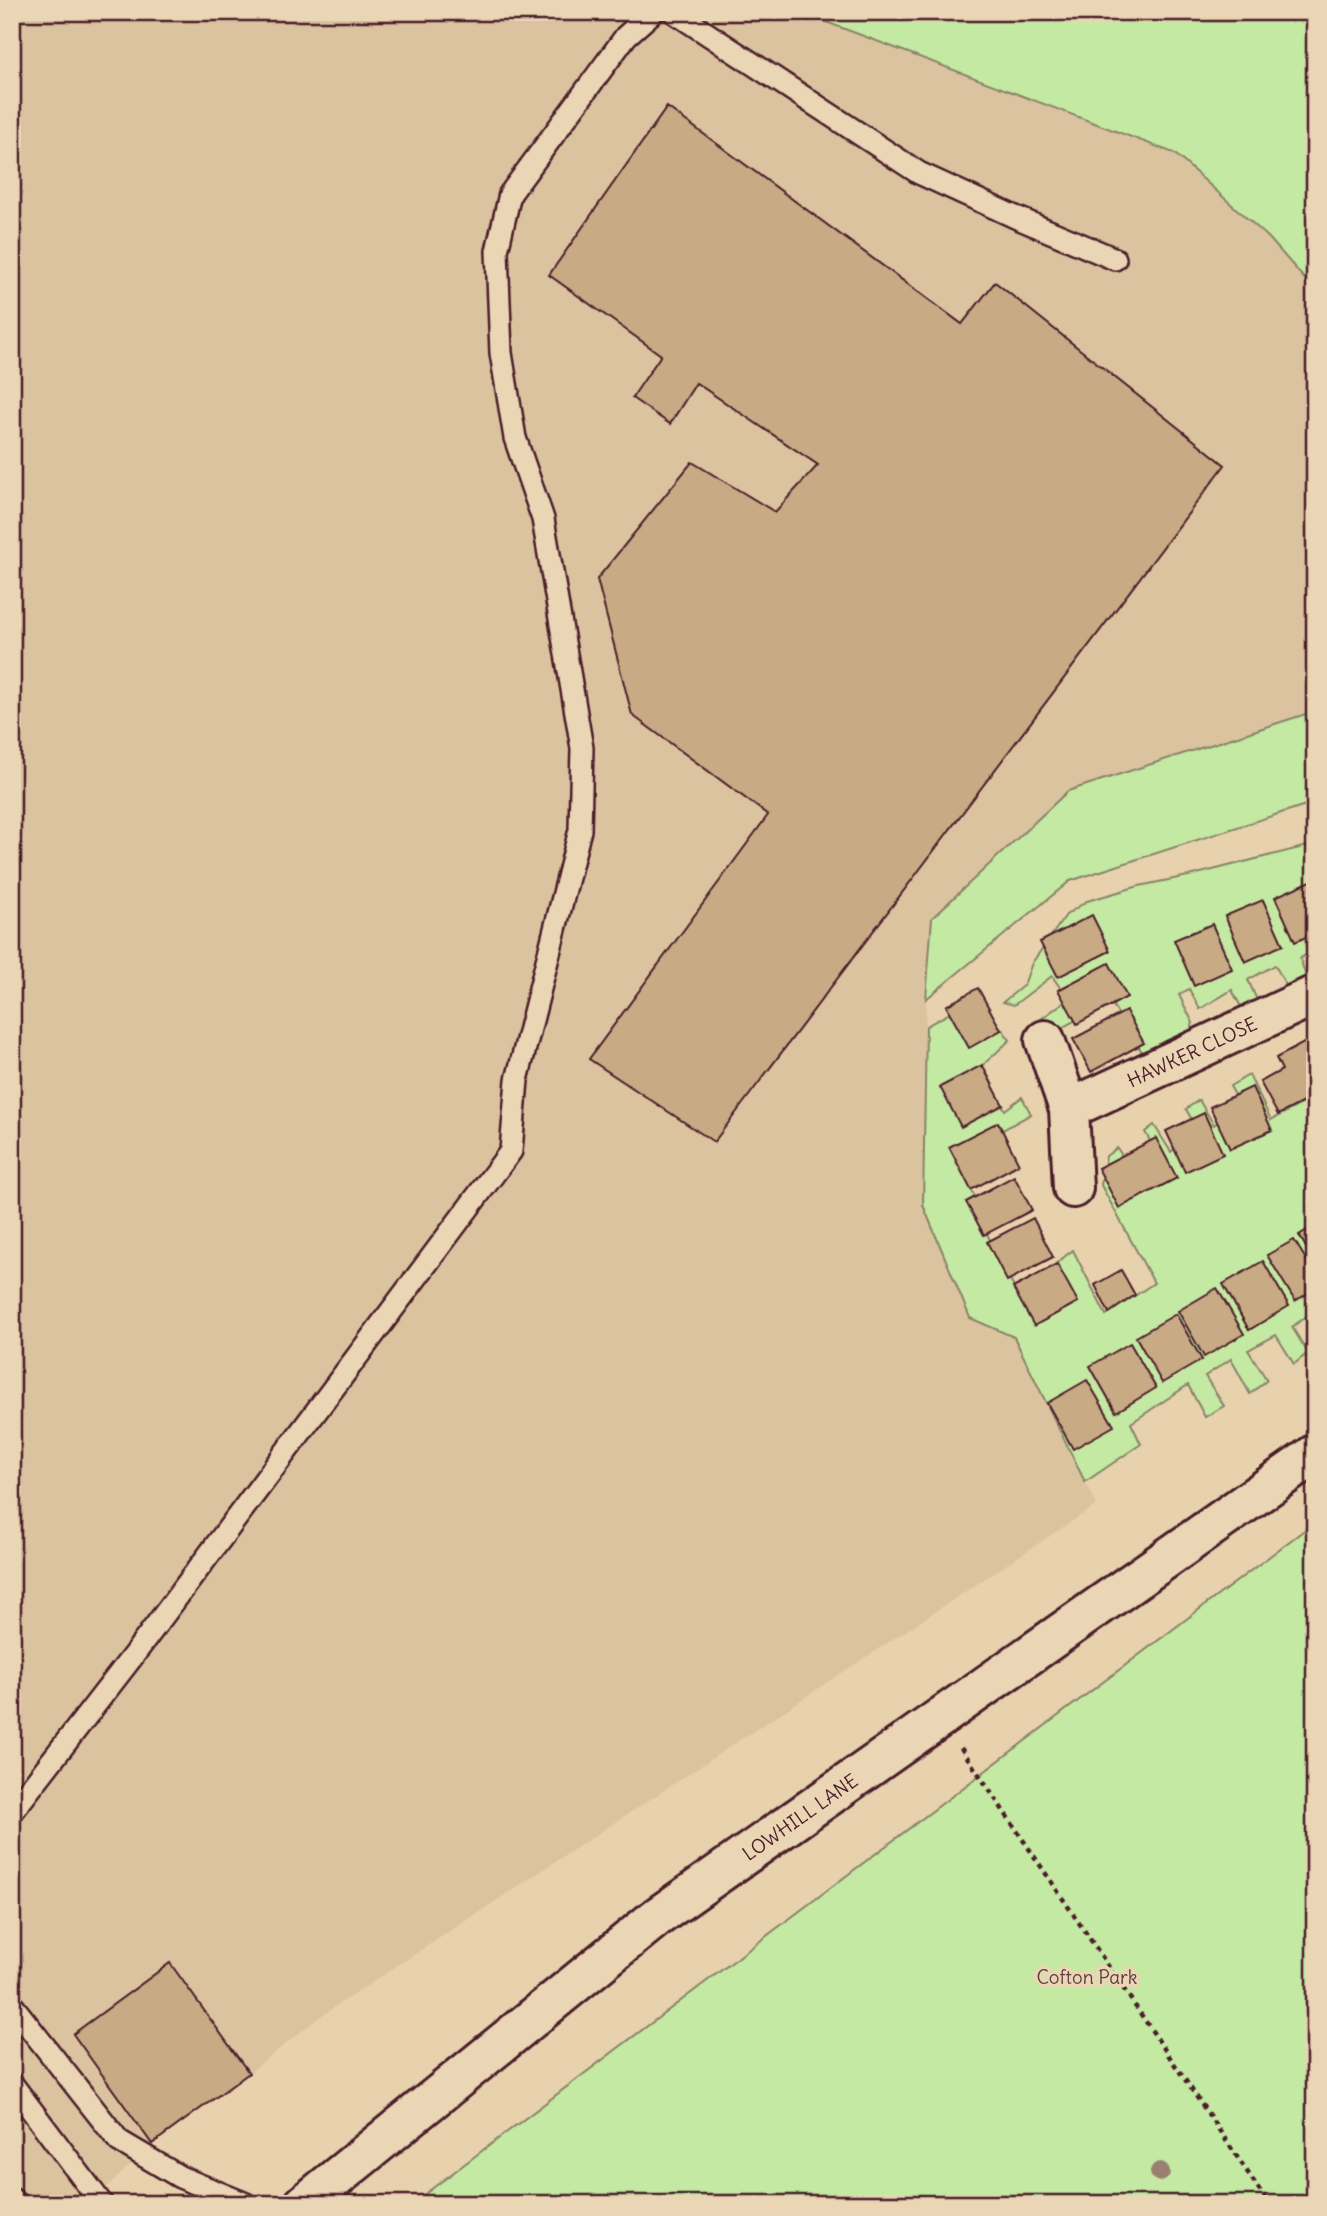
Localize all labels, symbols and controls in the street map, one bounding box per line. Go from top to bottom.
street label: HAWKER CLOSE [1123,1011,1261,1093]
street label: LOWHILL LANE [738,1768,862,1866]
park label: Cofton Park [1037,1965,1138,1989]

